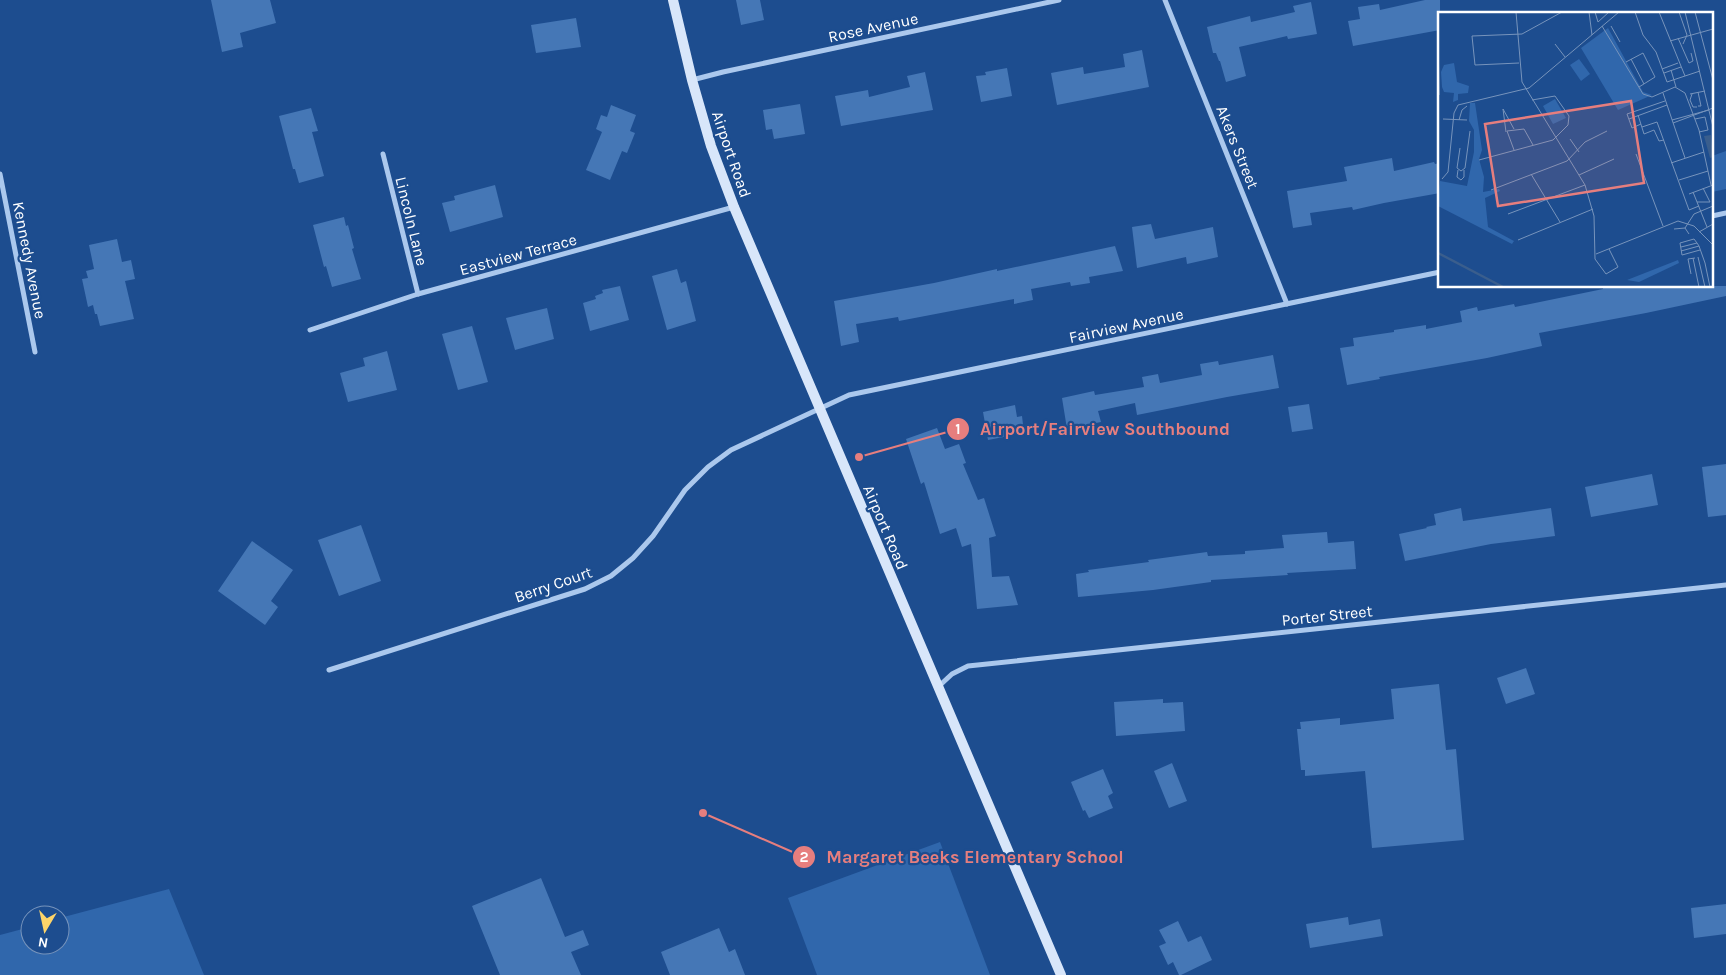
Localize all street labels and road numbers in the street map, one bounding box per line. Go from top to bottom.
street label: Rose Avenue [826,9,920,46]
street label: Akers Street [1212,103,1263,192]
street label: Airport Road [708,108,755,200]
street label: Lincoln Lane [391,175,432,268]
street label: Kennedy Avenue [9,200,50,320]
street label: Eastview Terrace [457,230,579,279]
street label: Fairview Avenue [1067,304,1185,347]
street label: Airport Road [859,482,912,572]
street label: Berry Court [512,562,595,607]
street label: Porter Street [1281,601,1373,630]

